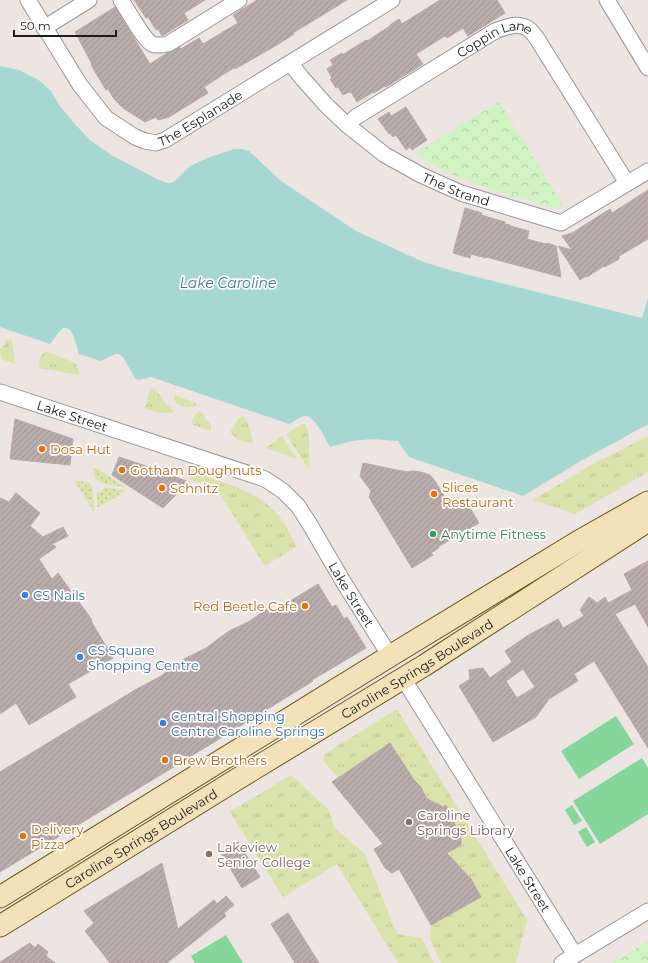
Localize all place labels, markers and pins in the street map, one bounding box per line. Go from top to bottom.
place label: Dosa Hut [50,441,111,457]
marker: Dosa Hut [37,444,47,454]
place label: Gotham Doughnuts [130,462,262,478]
marker: Gotham Doughnuts [117,465,127,475]
place label: Slices Restaurant [442,479,513,510]
place label: Schnitz [170,480,218,496]
marker: Schnitz [157,483,167,493]
marker: Slices Restaurant [429,489,439,499]
place label: Anytime Fitness [441,526,546,542]
marker: Anytime Fitness [428,529,438,539]
place label: CS Nails [33,587,85,603]
marker: CS Nails [20,590,30,600]
place label: Red Beetle Cafe [193,598,297,614]
marker: Red Beetle Cafe [300,601,310,611]
place label: CS Square Shopping Centre [88,642,199,673]
marker: CS Square Shopping Centre [75,652,85,662]
place label: Central Shopping Centre Caroline Springs [171,708,325,739]
marker: Central Shopping Centre Caroline Springs [158,718,168,728]
place label: Brew Brothers [173,752,267,768]
marker: Brew Brothers [160,755,170,765]
place label: Caroline Springs Library [417,807,515,838]
marker: Caroline Springs Library [404,817,414,827]
place label: Delivery Pizza [31,821,84,852]
marker: Delivery Pizza [18,831,28,841]
place label: Lakeview Senior College [217,839,311,870]
marker: Lakeview Senior College [204,849,214,859]

